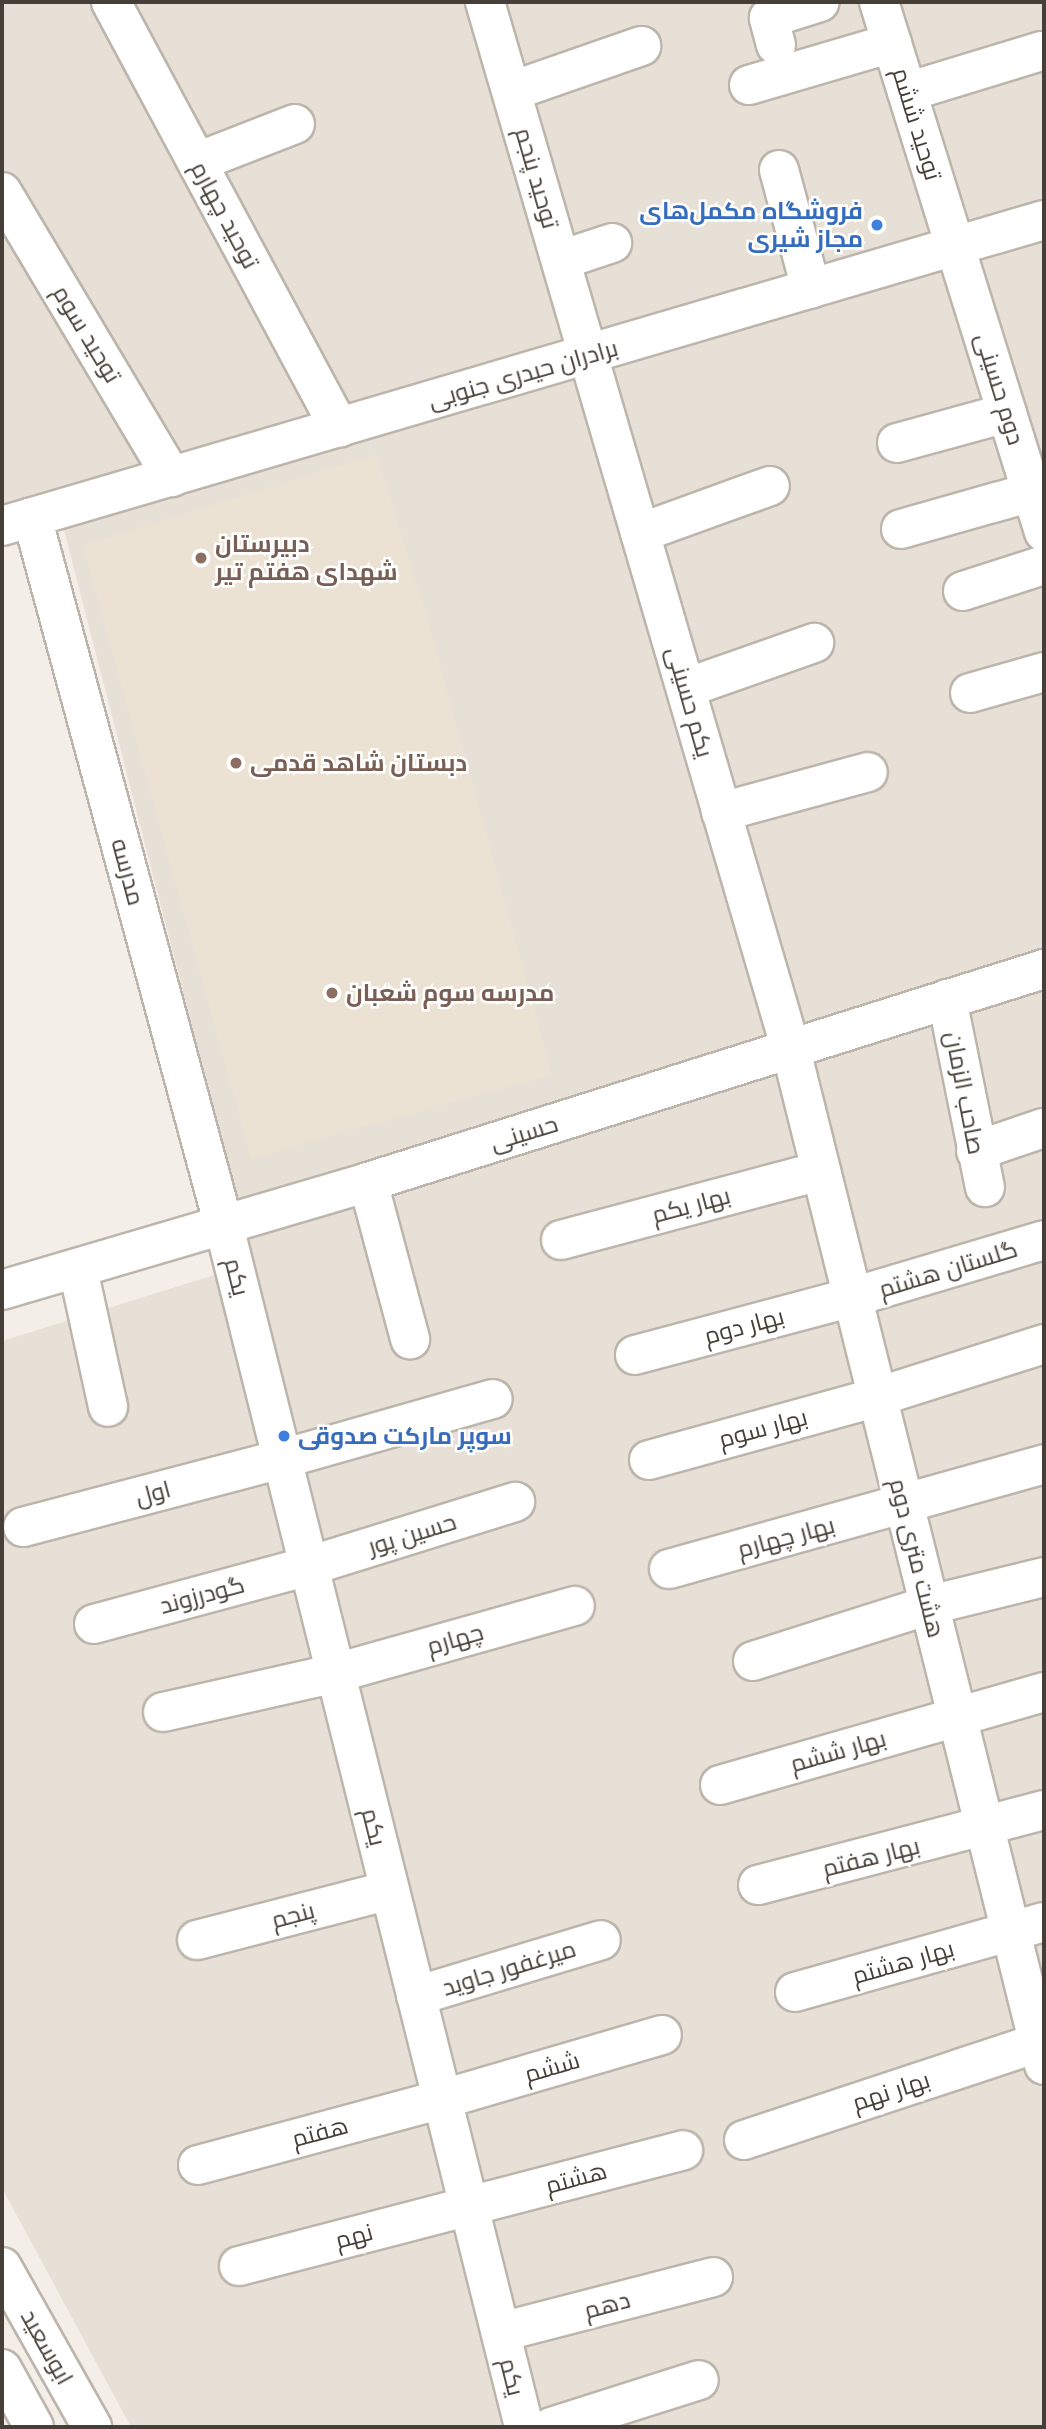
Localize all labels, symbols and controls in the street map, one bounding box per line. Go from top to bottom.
street label: توحید ششم [886,64,948,184]
street label: توحید پنجم [509,124,565,232]
street label: توحید چهارم [185,156,265,274]
place label: فروشگاه مکمل‌های مجاز شیری [639,197,863,253]
marker: فروشگاه مکمل‌های مجاز شیری [869,217,885,233]
street label: توحید سوم [47,280,127,388]
street label: دوم حسینی [969,330,1031,448]
street label: برادران حیدری جنوبی [425,333,621,415]
place label: دبیرستان شهدای هفتم تیر [215,530,398,586]
marker: دبیرستان شهدای هفتم تیر [193,550,209,566]
street label: یکم حسینی [660,643,720,761]
place label: دبستان شاهد قدمی [250,749,467,777]
marker: دبستان شاهد قدمی [228,755,244,771]
street label: مدرسه [105,835,151,909]
place label: مدرسه سوم شعبان [346,979,554,1007]
marker: مدرسه سوم شعبان [324,985,340,1001]
street label: صاحب الزمان [939,1029,991,1157]
street label: حسینی [487,1109,561,1157]
street label: بهار یکم [649,1181,733,1229]
street label: گلستان هشتم [875,1234,1021,1304]
street label: یکم [218,1255,256,1299]
street label: بهار دوم [701,1302,787,1350]
street label: بهار سوم [715,1402,811,1454]
place label: سوپر مارکت صدوقی [298,1422,512,1450]
marker: سوپر مارکت صدوقی [276,1428,292,1444]
street label: اول [132,1474,174,1512]
street label: هشت متری دوم [883,1475,951,1641]
street label: حسین پور [364,1507,460,1561]
street label: بهار چهارم [734,1510,838,1564]
street label: گودرزوند [156,1570,248,1620]
street label: چهارم [423,1617,487,1661]
street label: بهار ششم [787,1724,889,1778]
street label: یکم [355,1805,393,1849]
street label: بهار هفتم [819,1831,923,1883]
street label: پنجم [268,1895,318,1935]
street label: میرغفور جاوید [439,1934,579,2002]
street label: بهار هشتم [849,1934,957,1990]
street label: ششم [521,2045,583,2089]
street label: بهار نهم [848,2065,934,2117]
street label: هفتم [289,2111,351,2153]
street label: هشتم [542,2156,610,2200]
street label: نهم [332,2217,376,2255]
street label: دهم [581,2285,633,2325]
street label: ابوسعید [15,2304,79,2390]
street label: یکم [493,2355,531,2399]

